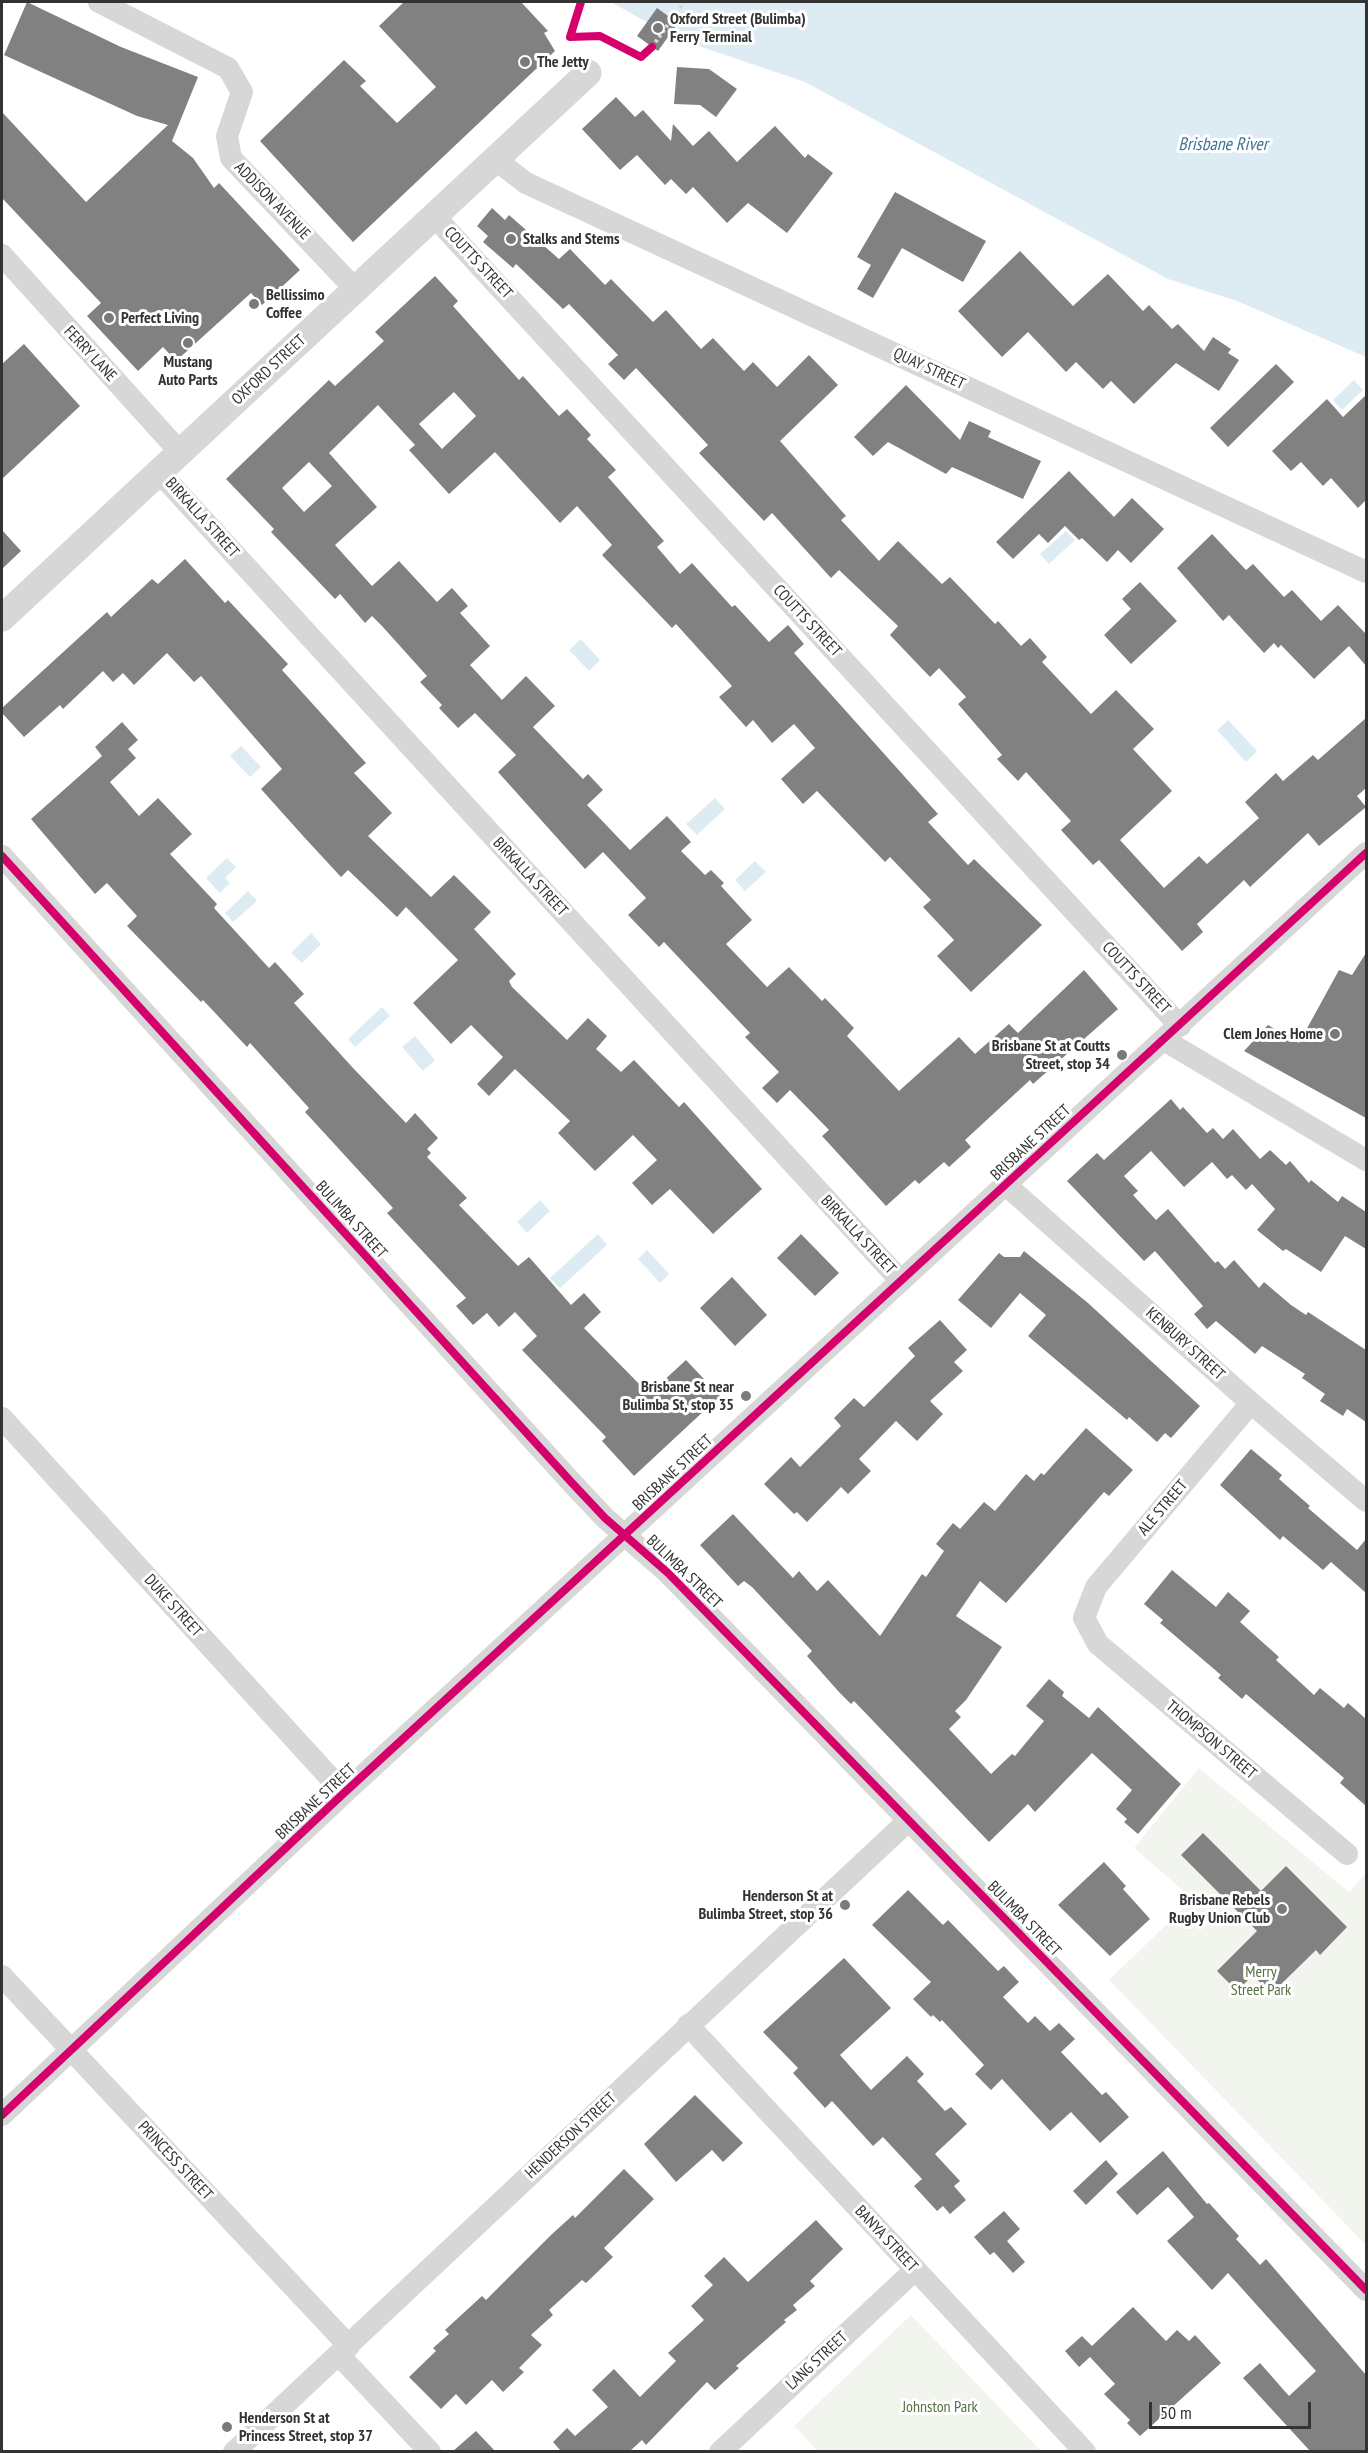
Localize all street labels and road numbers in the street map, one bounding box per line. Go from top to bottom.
street label: ADDISON AVENUE [230,158,314,244]
street label: COUTTS STREET [440,223,516,303]
street label: FERRY LANE [60,322,120,386]
street label: OXFORD STREET [228,331,310,409]
street label: QUAY STREET [890,344,968,394]
street label: BIRKALLA STREET [161,474,243,562]
street label: COUTTS STREET [769,581,845,661]
street label: BIRKALLA STREET [489,834,571,920]
street label: COUTTS STREET [1098,938,1174,1018]
street label: BRISBANE STREET [987,1101,1075,1185]
street label: BULIMBA STREET [311,1177,391,1263]
street label: BIRKALLA STREET [817,1192,899,1278]
street label: KENBURY STREET [1142,1304,1228,1384]
street label: BRISBANE STREET [629,1431,717,1515]
street label: ALE STREET [1134,1476,1192,1540]
street label: BULIMBA STREET [642,1531,726,1613]
street label: DUKE STREET [140,1571,206,1641]
street label: THOMPSON STREET [1162,1697,1260,1783]
street label: BRISBANE STREET [272,1760,360,1844]
street label: BULIMBA STREET [983,1877,1065,1961]
street label: HENDERSON STREET [522,2089,620,2183]
street label: PRINCESS STREET [134,2117,216,2205]
street label: BANYA STREET [850,2202,922,2276]
street label: LANG STREET [782,2328,852,2394]

